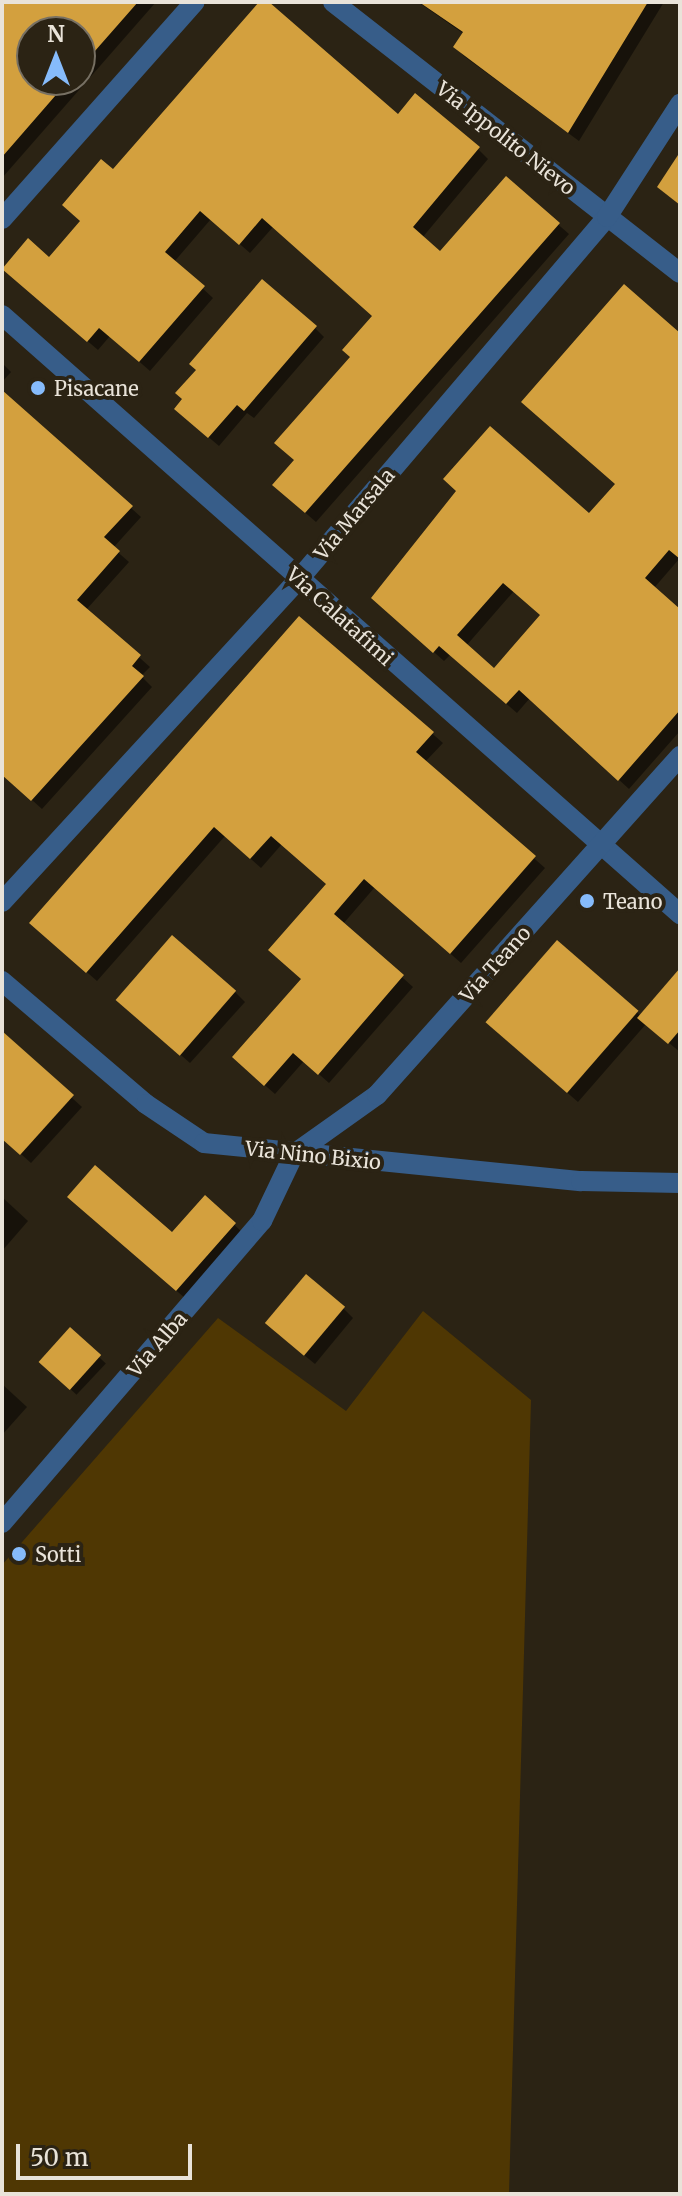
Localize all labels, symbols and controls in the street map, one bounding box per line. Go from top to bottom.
north arrow [16,16,96,96]
text: N [47,20,65,48]
street label: Via Ippolito Nievo [432,76,580,200]
place label: Pisacane [54,376,139,400]
marker: Pisacane [29,379,47,397]
street label: Via Marsala [309,463,399,565]
street label: Via Calatafimi [282,562,398,670]
place label: Teano [603,889,662,913]
marker: Teano [578,892,596,910]
street label: Via Teano [454,921,536,1007]
street label: Via Nino Bixio [244,1136,382,1174]
street label: Via Alba [122,1307,192,1381]
place label: Sotti [35,1542,81,1566]
marker: Sotti [10,1545,28,1563]
scale bar [20,2128,196,2178]
text: 50 m [30,2142,89,2173]

